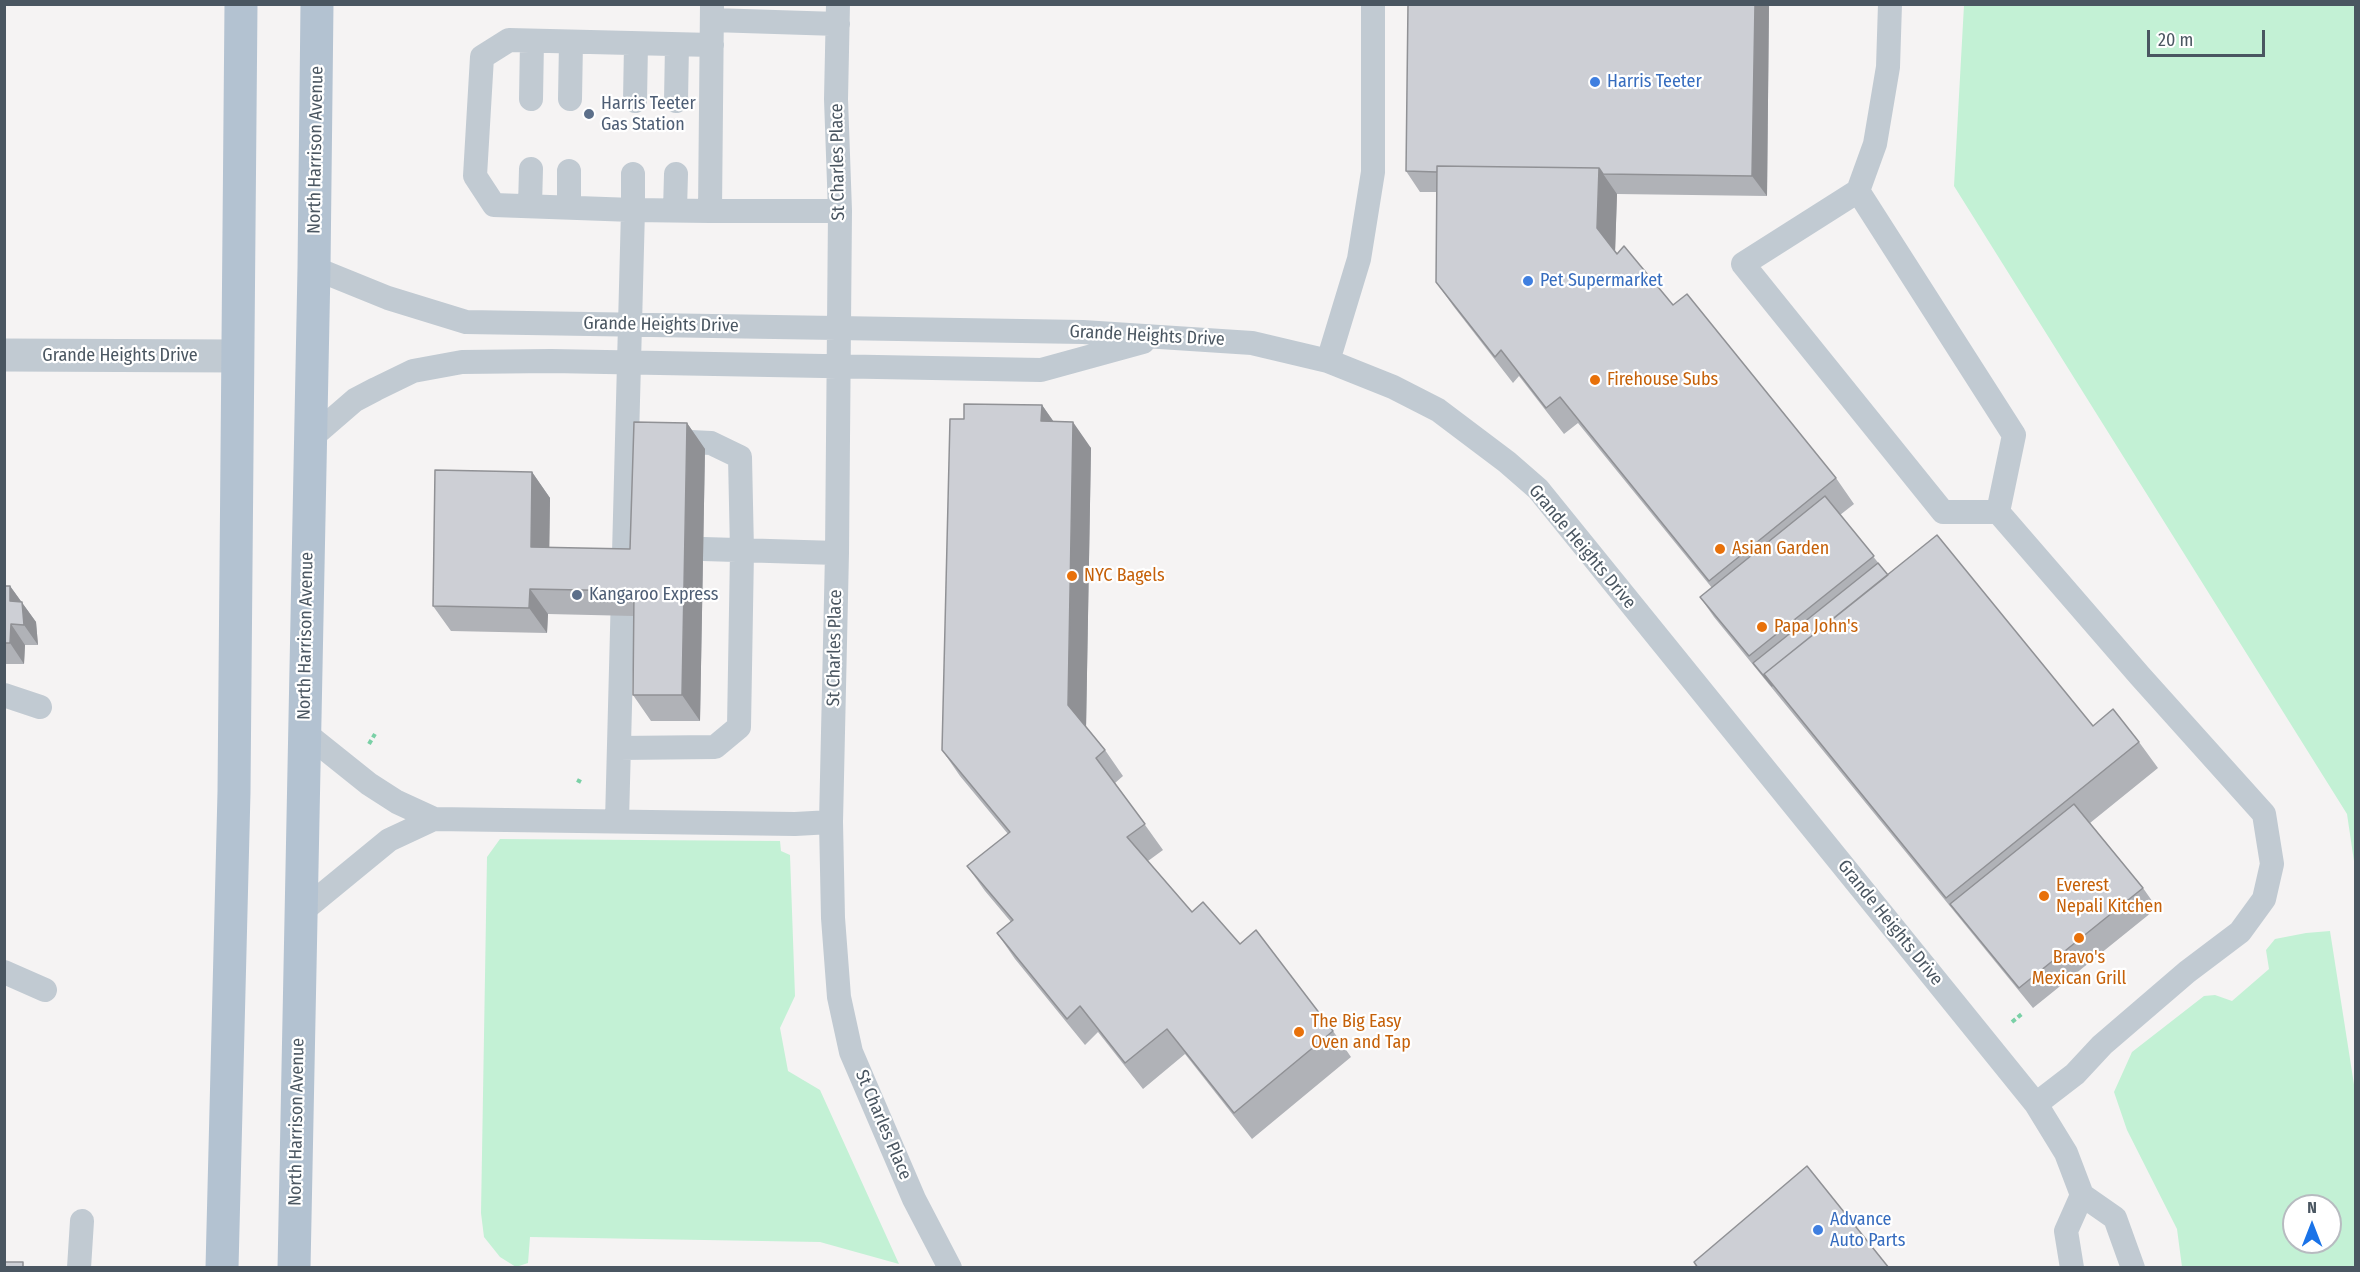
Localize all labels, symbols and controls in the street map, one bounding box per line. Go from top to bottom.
scale bar [2150,18,2268,56]
text: 20 m [2158,29,2193,51]
street label: North Harrison Avenue [304,66,328,234]
place label: Harris Teeter [1607,71,1702,93]
marker: Harris Teeter [1588,75,1602,89]
place label: Harris Teeter Gas Station [601,93,696,136]
street label: St Charles Place [826,103,850,221]
marker: Harris Teeter Gas Station [582,107,596,121]
place label: Pet Supermarket [1540,270,1663,292]
marker: Pet Supermarket [1521,274,1535,288]
street label: Grande Heights Drive [583,313,739,337]
street label: Grande Heights Drive [1069,321,1225,351]
street label: Grande Heights Drive [42,345,198,367]
place label: Firehouse Subs [1607,369,1718,391]
marker: Firehouse Subs [1588,373,1602,387]
street label: Grande Heights Drive [1524,481,1640,613]
place label: Asian Garden [1732,538,1829,560]
marker: Asian Garden [1713,542,1727,556]
street label: North Harrison Avenue [294,552,318,720]
place label: NYC Bagels [1084,565,1165,587]
marker: NYC Bagels [1065,569,1079,583]
place label: Kangaroo Express [589,584,718,606]
marker: Kangaroo Express [570,588,584,602]
street label: St Charles Place [823,589,847,707]
place label: Papa John's [1774,616,1858,638]
marker: Papa John's [1755,620,1769,634]
street label: Grande Heights Drive [1833,856,1947,990]
place label: Everest Nepali Kitchen [2056,875,2163,918]
marker: Everest Nepali Kitchen [2037,889,2051,903]
marker: Bravo's Mexican Grill [2072,931,2086,945]
place label: Bravo's Mexican Grill [2032,947,2126,990]
place label: The Big Easy Oven and Tap [1311,1011,1411,1054]
marker: The Big Easy Oven and Tap [1292,1025,1306,1039]
street label: North Harrison Avenue [285,1038,309,1206]
street label: St Charles Place [850,1067,916,1183]
north arrow [2282,1194,2342,1254]
text: N [2307,1198,2317,1217]
place label: Advance Auto Parts [1830,1209,1905,1252]
marker: Advance Auto Parts [1811,1223,1825,1237]

